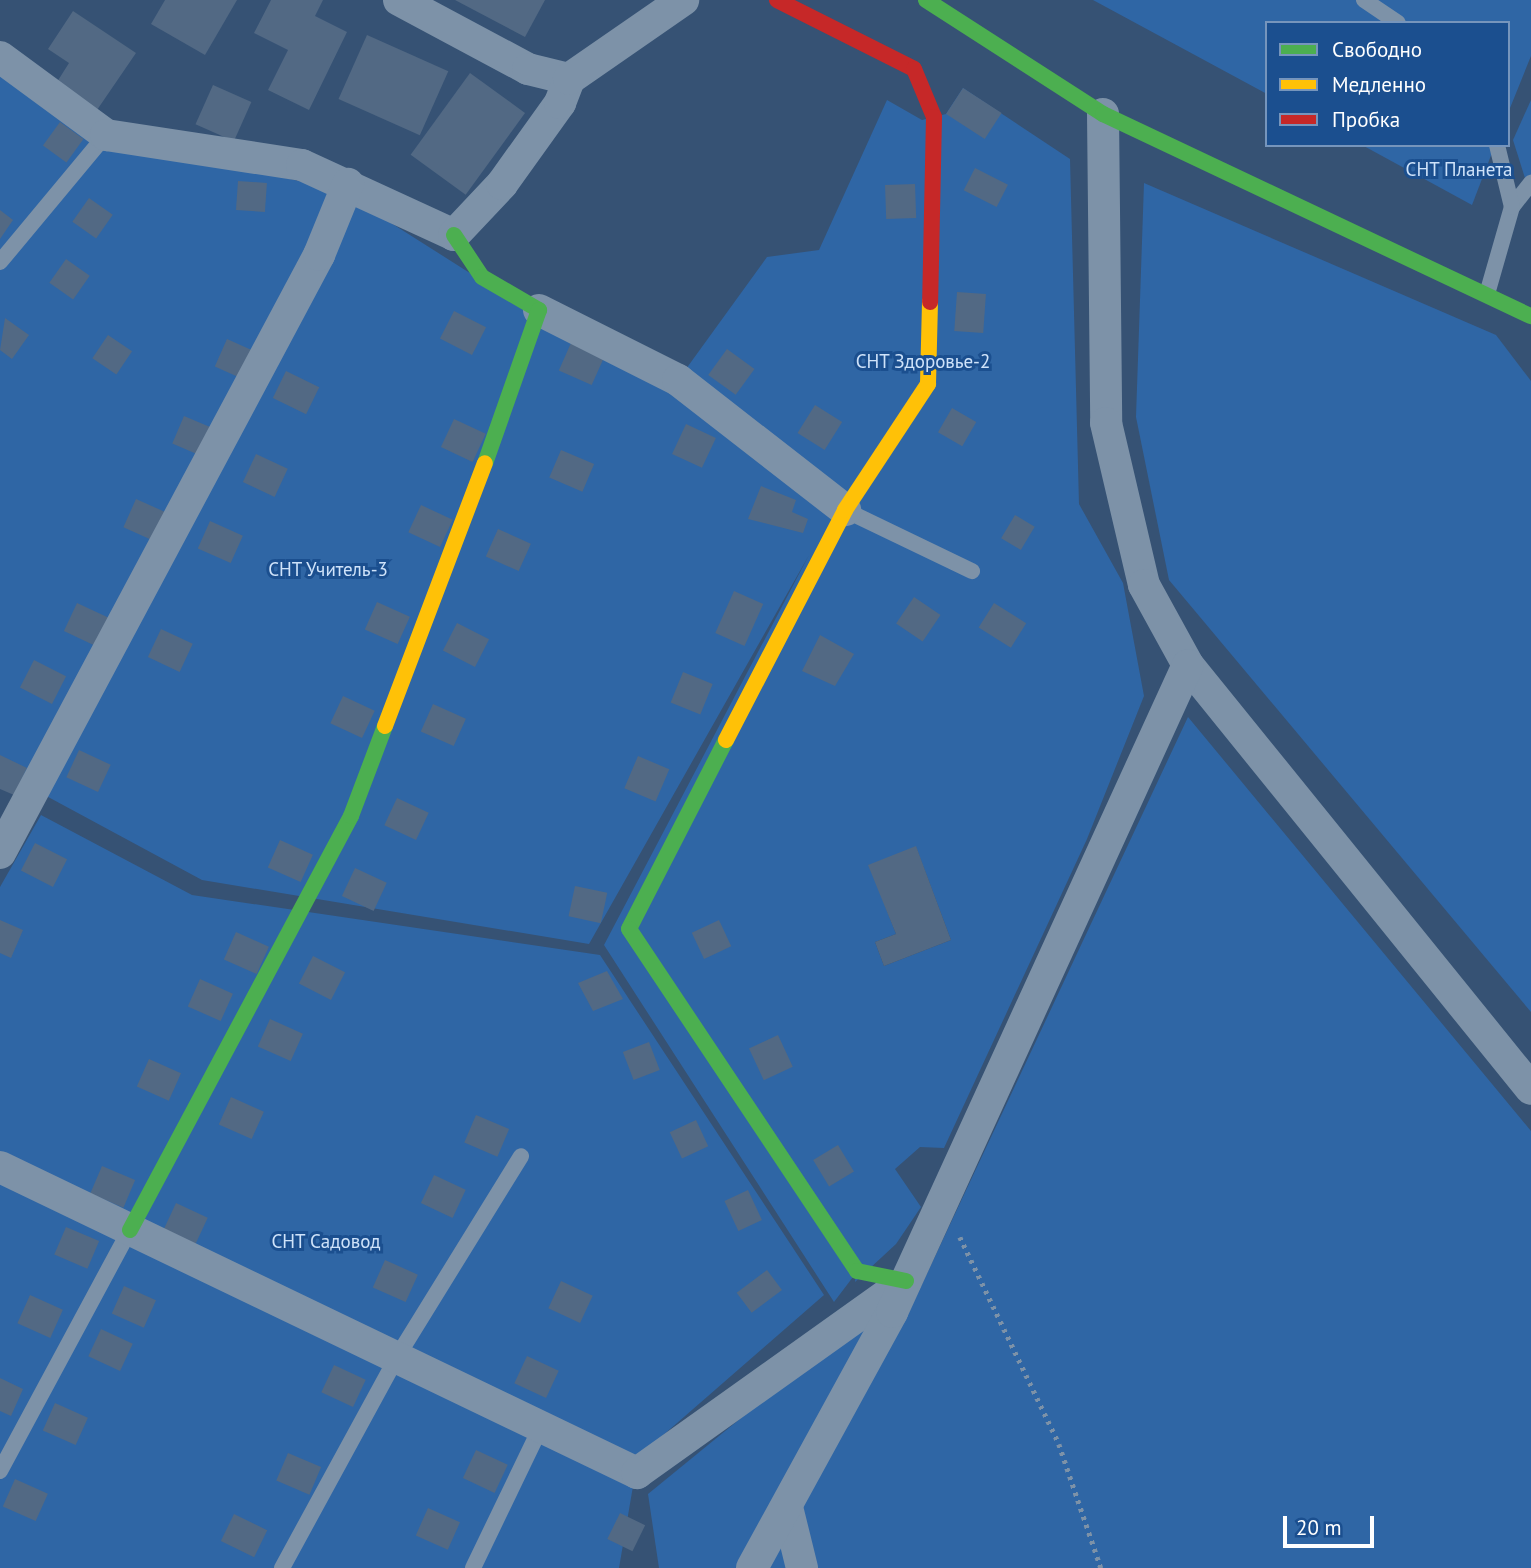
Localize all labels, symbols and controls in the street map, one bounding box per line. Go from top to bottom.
legend [1265,21,1510,147]
text: Свободно [1332,36,1422,63]
text: Медленно [1332,71,1426,98]
text: Пробка [1332,106,1400,133]
park label: СНТ Планета [1405,159,1513,181]
park label: СНТ Здоровье-2 [855,351,991,373]
park label: СНТ Учитель-3 [267,559,389,581]
park label: СНТ Садовод [271,1231,381,1253]
scale bar [1286,1502,1377,1546]
text: 20 m [1296,1514,1342,1541]

